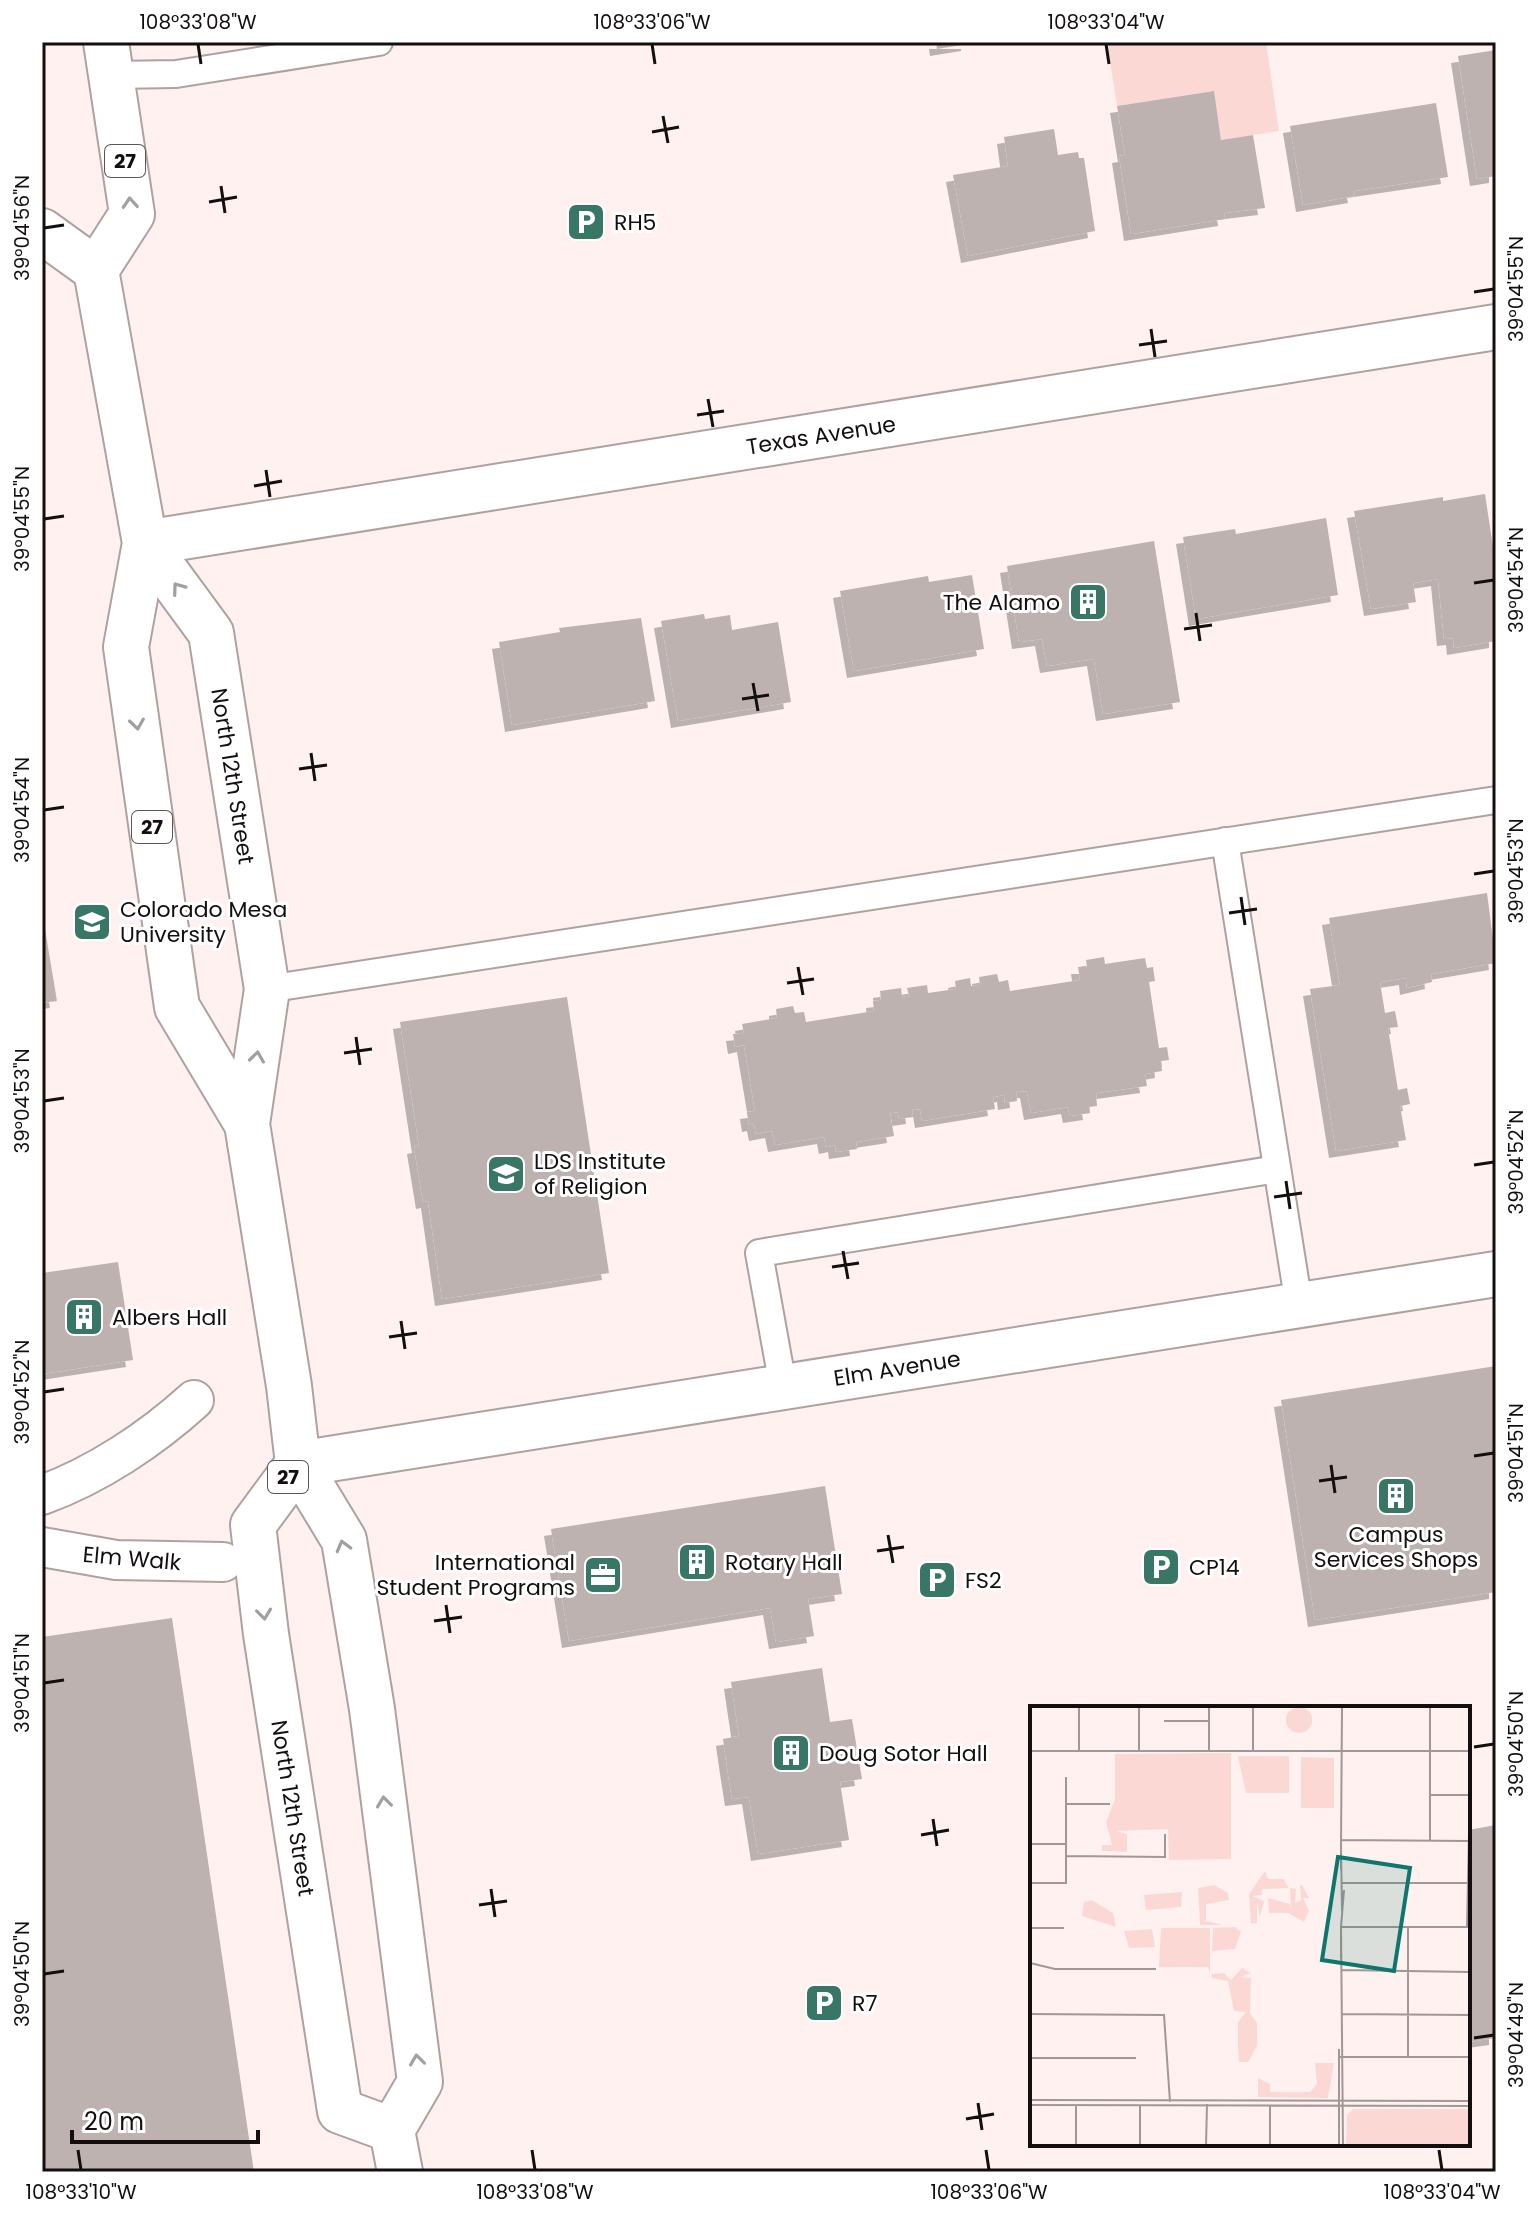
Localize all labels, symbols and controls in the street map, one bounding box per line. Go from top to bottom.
text: 108°33'08"W [139,8,257,36]
text: 108°33'06"W [593,8,711,36]
text: 108°33'04"W [1047,8,1165,36]
road number: 27 [105,145,145,177]
text: 39°04'56"N [8,175,36,281]
one-way arrow [122,196,139,209]
parking icon: RH5 [565,201,607,243]
place label: RH5 [614,207,656,238]
text: 39°04'55"N [1502,236,1530,342]
street label: Texas Avenue [744,408,898,463]
text: 39°04'55"N [8,466,36,572]
text: 39°04'54"N [1502,527,1530,633]
building icon: The Alamo [1067,581,1109,623]
one-way arrow [173,582,188,597]
place label: The Alamo [943,587,1060,618]
street label: North 12th Street [203,686,262,866]
one-way arrow [128,717,145,731]
text: 39°04'54"N [8,757,36,863]
road number: 27 [132,811,172,843]
text: 39°04'53"N [1502,818,1530,924]
place label: Colorado Mesa University [120,894,287,950]
school or university icon: Colorado Mesa University [71,901,113,943]
text: 39°04'53"N [8,1048,36,1154]
one-way arrow [248,1050,265,1063]
text: 39°04'52"N [1502,1110,1530,1214]
place label: LDS Institute of Religion [534,1146,666,1202]
school or university icon: LDS Institute of Religion [485,1153,527,1195]
building icon: Albers Hall [63,1296,105,1338]
place label: Albers Hall [112,1302,227,1333]
text: 39°04'52"N [8,1340,36,1444]
street label: Elm Avenue [832,1343,963,1394]
text: 39°04'51"N [1502,1403,1530,1503]
road number: 27 [268,1461,308,1493]
building icon: Campus Services Shops [1375,1475,1417,1517]
place label: Campus Services Shops [1314,1519,1478,1575]
street label: Elm Walk [82,1539,183,1578]
one-way arrow [336,1540,352,1553]
building icon: Rotary Hall [676,1541,718,1583]
parking icon: CP14 [1140,1546,1182,1588]
place label: International Student Programs [376,1547,575,1603]
place label: Rotary Hall [725,1547,843,1578]
place label: CP14 [1189,1552,1240,1583]
office icon: International Student Programs [582,1554,624,1596]
parking icon: FS2 [916,1559,958,1601]
place label: FS2 [965,1565,1002,1596]
one-way arrow [255,1608,272,1621]
text: 39°04'51"N [8,1633,36,1733]
text: 39°04'50"N [1502,1691,1530,1797]
inset map [1030,1706,1470,2146]
street label: North 12th Street [263,1718,322,1898]
building icon: Doug Sotor Hall [770,1732,812,1774]
place label: Doug Sotor Hall [819,1738,988,1769]
one-way arrow [376,1795,393,1809]
text: 39°04'50"N [8,1921,36,2027]
parking icon: R7 [803,1982,845,2024]
text: 39°04'49"N [1502,1982,1530,2088]
place label: R7 [852,1988,877,2019]
one-way arrow [409,2053,426,2067]
scale bar [72,2094,258,2144]
text: 20 m [84,2105,144,2138]
text: 108°33'10"W [26,2178,137,2206]
text: 108°33'08"W [476,2178,594,2206]
text: 108°33'06"W [930,2178,1048,2206]
text: 108°33'04"W [1383,2178,1501,2206]

